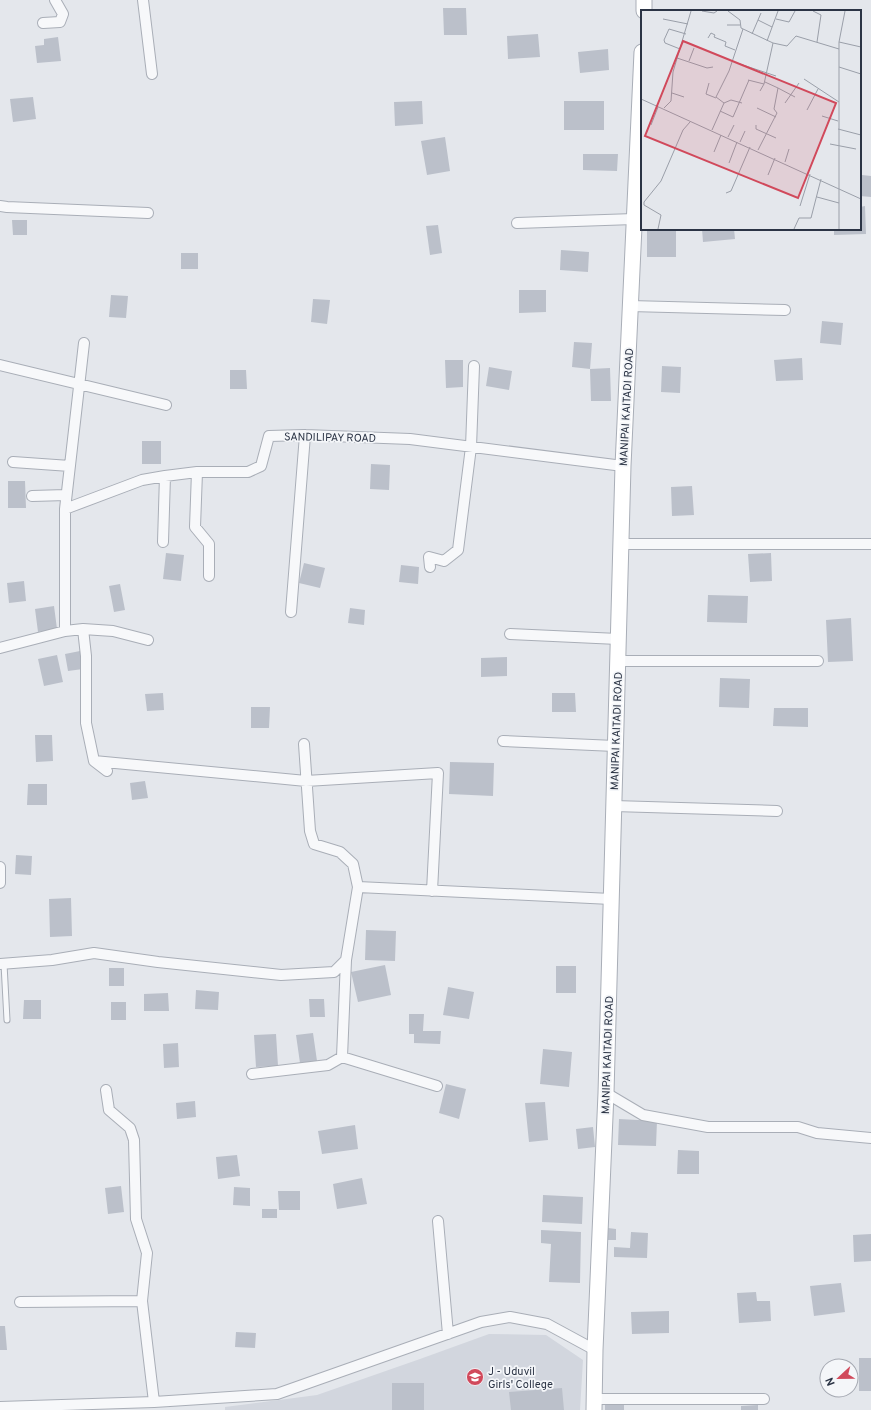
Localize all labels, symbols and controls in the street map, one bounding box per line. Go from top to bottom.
inset map [641,10,861,230]
street label: MANIPAI KAITADI ROAD [617,348,637,466]
street label: SANDILIPAY ROAD [284,430,376,446]
street label: MANIPAI KAITADI ROAD [608,672,626,790]
street label: MANIPAI KAITADI ROAD [599,996,617,1114]
north arrow [819,1358,859,1398]
place label: J - Uduvil Girls' College [488,1365,553,1392]
school or university icon: J - Uduvil Girls' College [465,1367,485,1387]
text: N [823,1375,839,1388]

